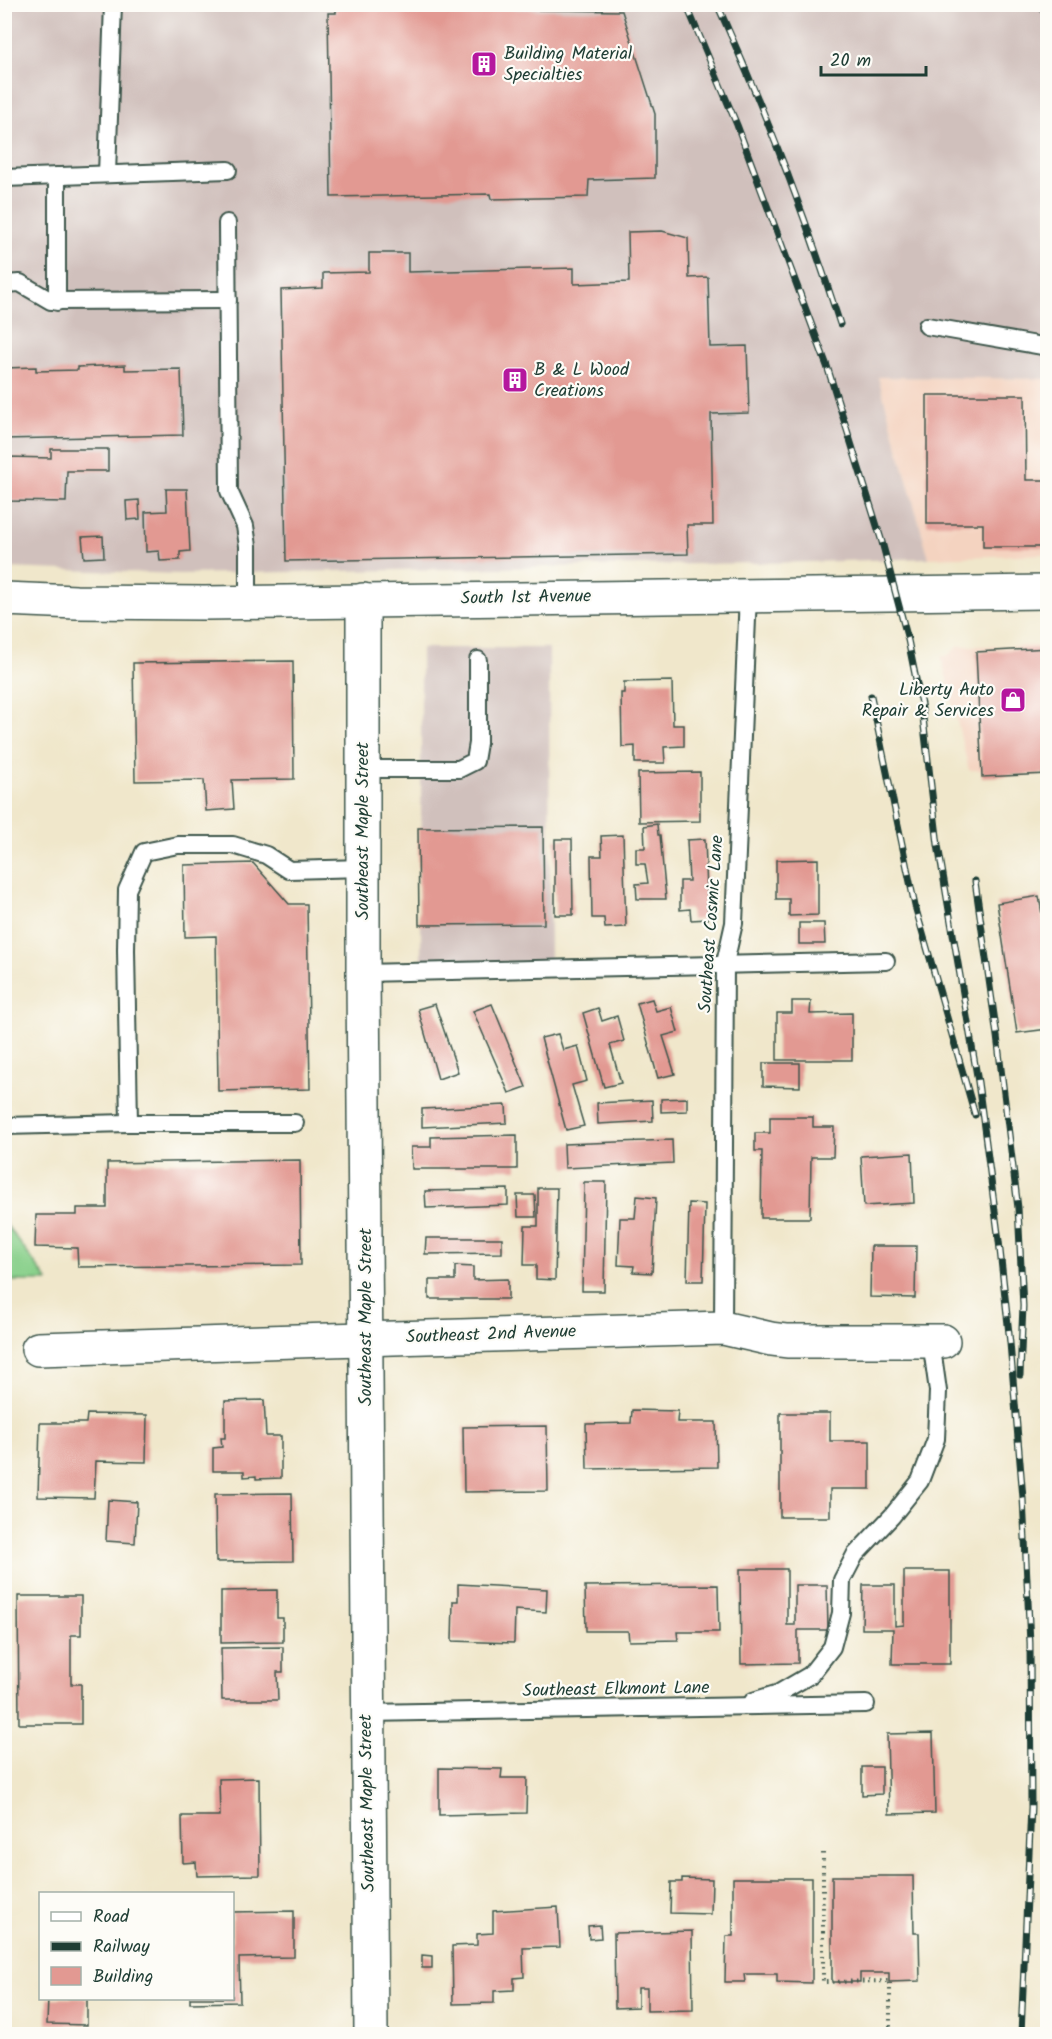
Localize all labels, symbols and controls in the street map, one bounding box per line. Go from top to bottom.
scale bar [821,39,926,77]
place label: Building Material Specialties [504,40,633,90]
text: 20 m [830,47,871,76]
building icon: Building Material Specialties [469,49,499,79]
place label: B & L Wood Creations [534,356,630,406]
building icon: B & L Wood Creations [500,365,530,395]
street label: South 1st Avenue [460,582,592,614]
place label: Liberty Auto Repair & Services [862,676,994,726]
shop icon: Liberty Auto Repair & Services [998,685,1028,715]
street label: Southeast Maple Street [349,741,378,920]
street label: Southeast Cosmic Lane [691,834,733,1014]
street label: Southeast Maple Street [352,1227,381,1406]
street label: Southeast 2nd Avenue [405,1318,577,1352]
street label: Southeast Elkmont Lane [522,1674,710,1706]
street label: Southeast Maple Street [352,1713,384,1892]
legend [39,1892,234,2000]
text: Road [93,1903,130,1932]
text: Railway [93,1933,150,1962]
text: Building [93,1963,153,1992]

